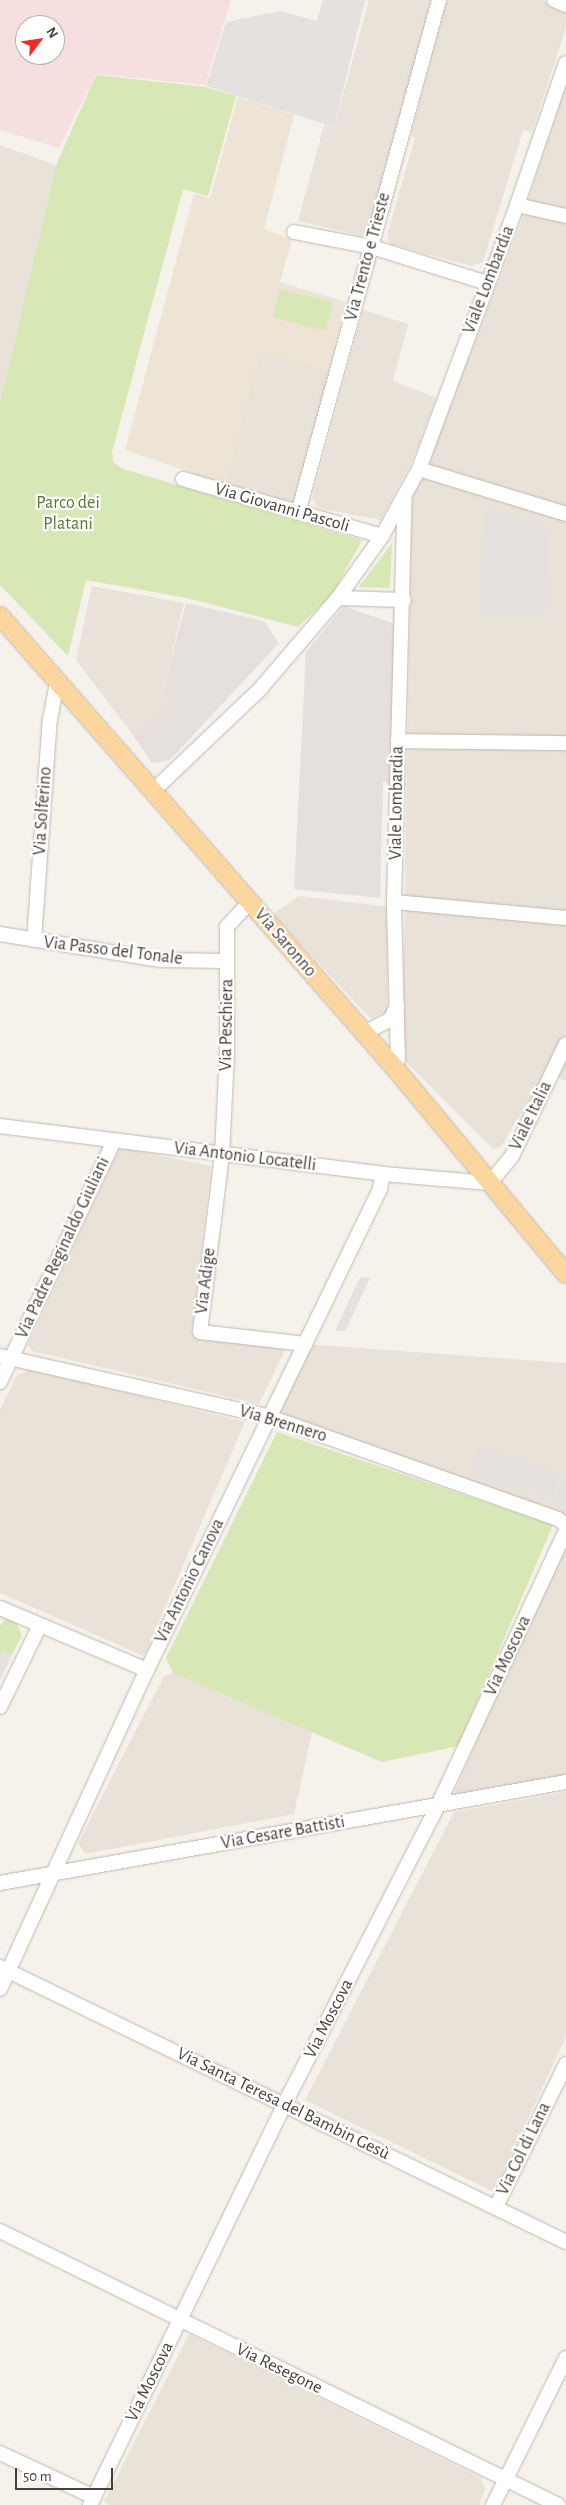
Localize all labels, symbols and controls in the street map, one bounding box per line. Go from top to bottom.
north arrow [15,15,65,65]
text: N [43,25,61,41]
street label: Via Trento e Trieste [340,190,396,324]
street label: Viale Lombardia [458,223,520,337]
street label: Via Giovanni Pascoli [212,478,352,538]
park label: Parco dei Platani [36,493,100,536]
street label: Viale Lombardia [385,746,409,860]
street label: Via Solferino [29,766,57,856]
street label: Via Saronno [249,904,321,982]
street label: Via Passo del Tonale [42,932,184,970]
street label: Via Peschiera [215,979,239,1071]
street label: Viale Italia [505,1078,557,1154]
street label: Via Antonio Locatelli [173,1138,317,1176]
street label: Via Padre Reginaldo Giuliani [11,1154,115,1342]
street label: Via Adige [191,1247,221,1315]
street label: Via Brennero [236,1400,330,1448]
street label: Via Antonio Canova [151,1515,229,1647]
street label: Via Moscova [480,1612,536,1700]
street label: Via Cesare Battisti [219,1811,347,1855]
street label: Via Moscova [300,1976,358,2062]
street label: Via Santa Teresa del Bambin Gesù [173,2043,393,2165]
street label: Via Col di Lana [492,2099,556,2199]
street label: Via Moscova [121,2338,179,2426]
street label: Via Resegone [232,2339,326,2399]
scale bar [18,2458,115,2490]
text: 50 m [23,2469,52,2484]

